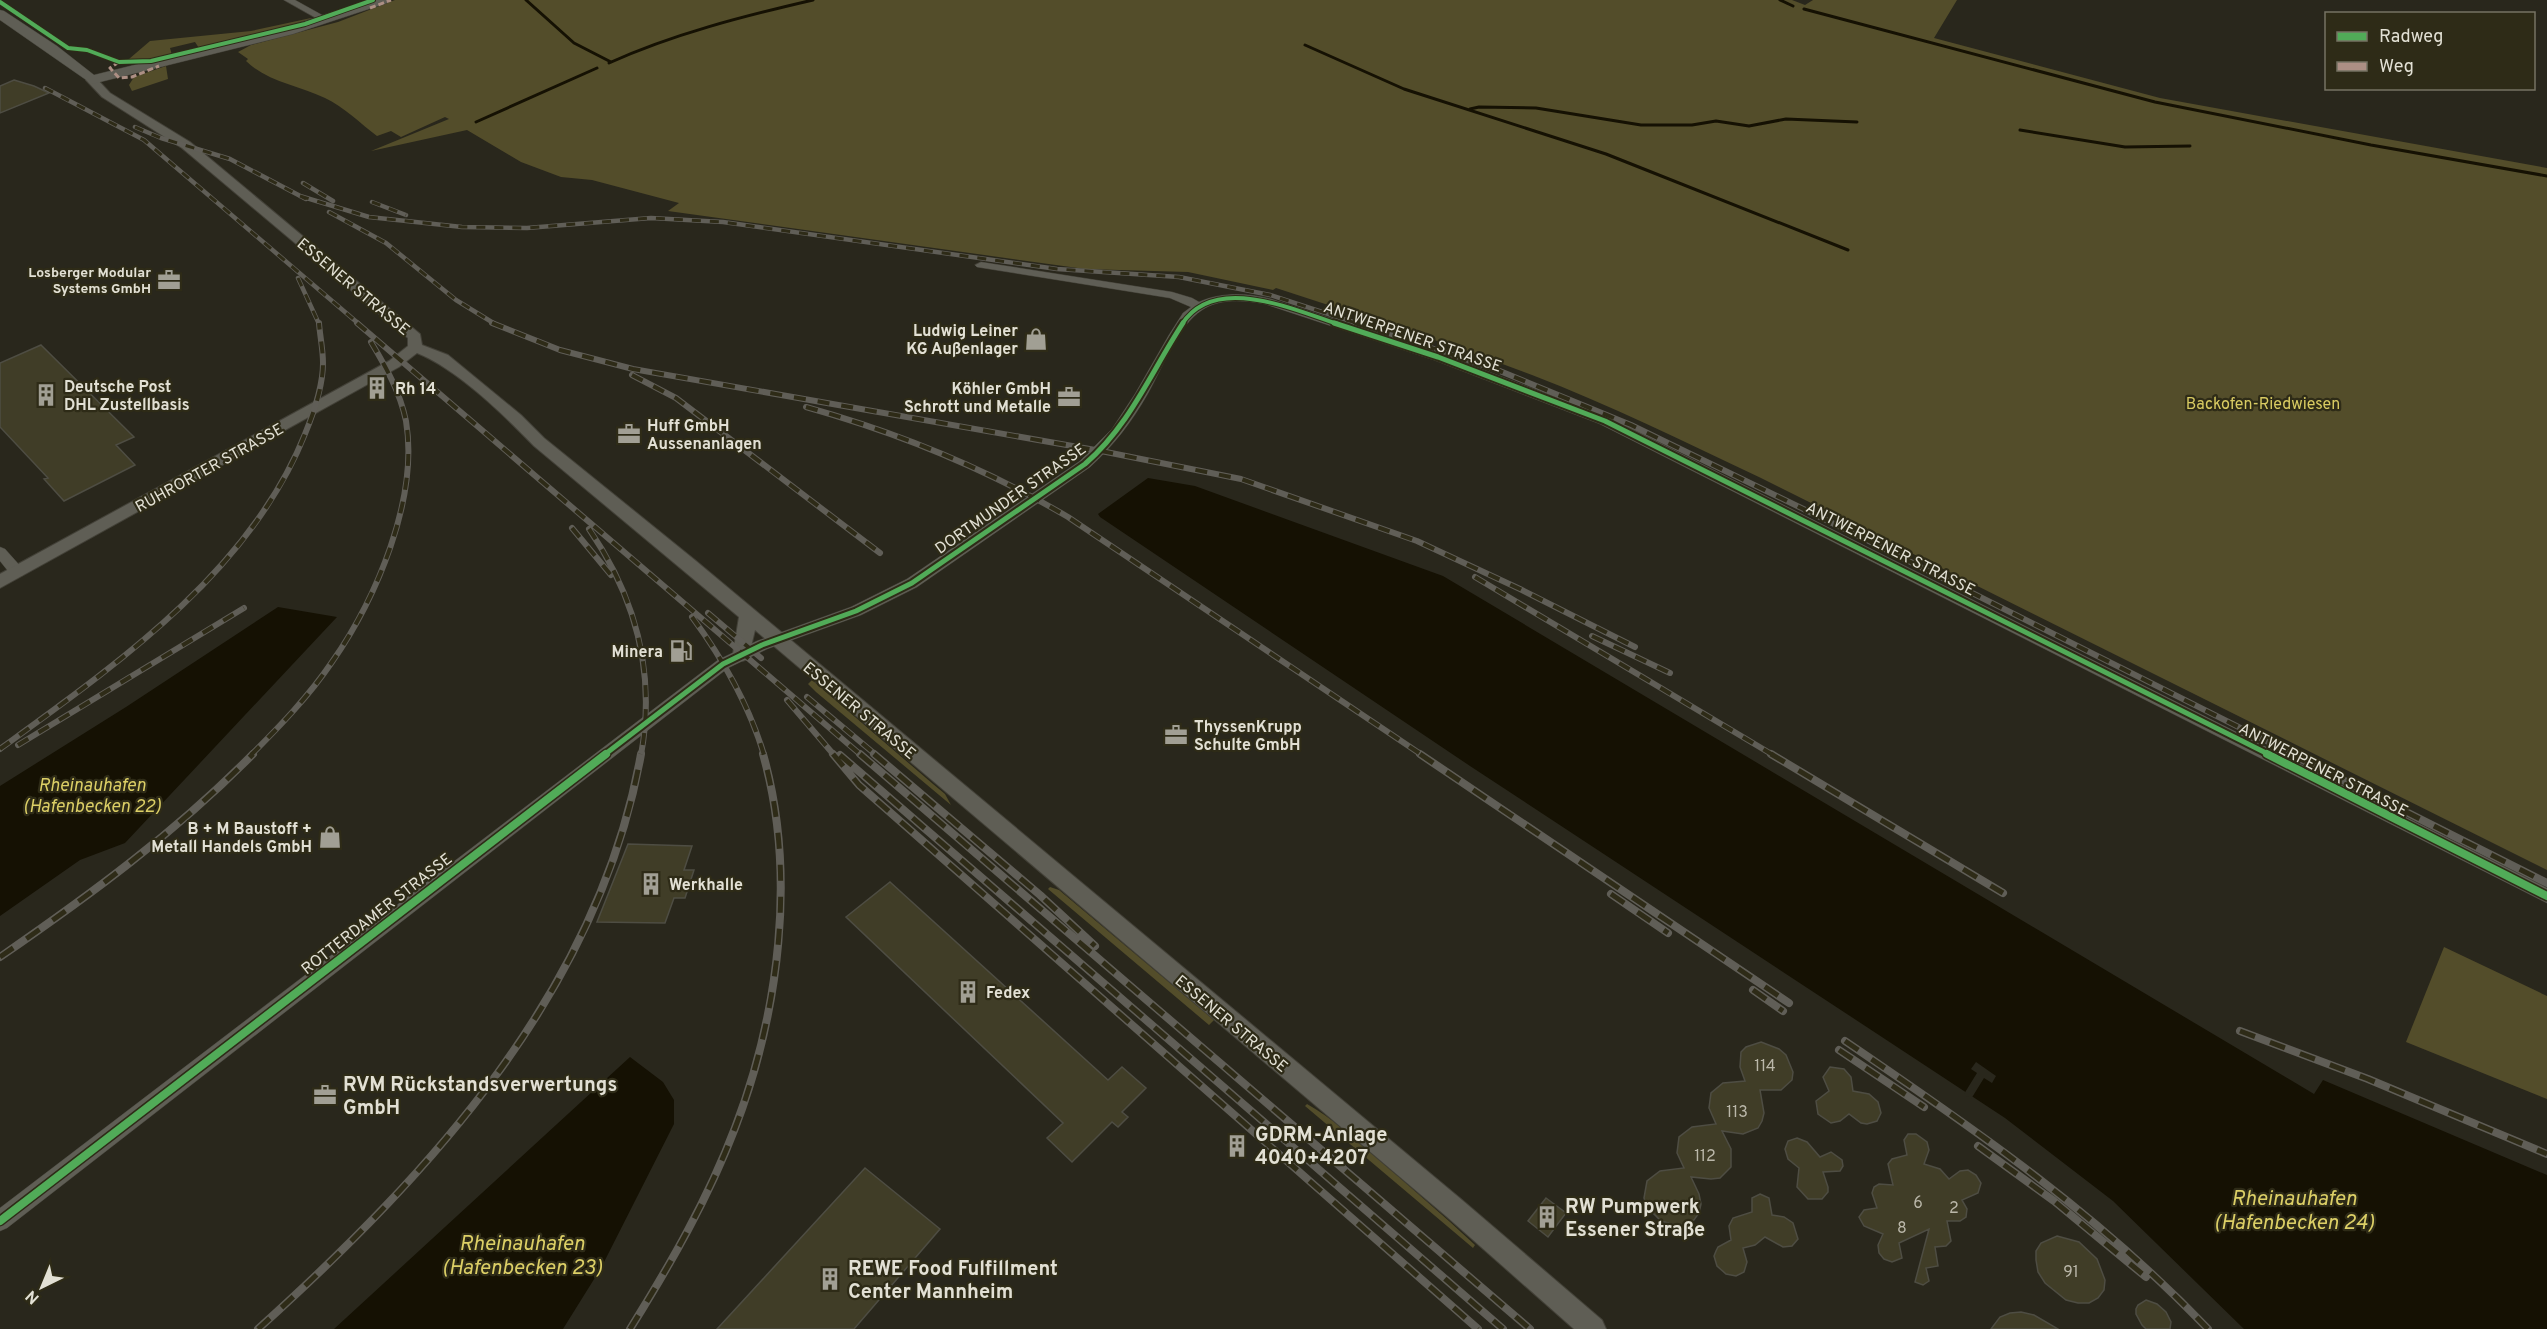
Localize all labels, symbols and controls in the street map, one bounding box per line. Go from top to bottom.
legend [2325,12,2535,90]
text: Radweg [2379,26,2443,49]
text: Weg [2379,56,2414,79]
street label: ESSENER STRASSE [292,234,413,341]
place label: Losberger Modular Systems GmbH [28,265,151,298]
office icon: Losberger Modular Systems GmbH [156,267,182,293]
street label: ANTWERPENER STRASSE [1321,298,1504,378]
place label: Ludwig Leiner KG Außenlager [906,322,1018,360]
shop icon: Ludwig Leiner KG Außenlager [1023,326,1049,352]
building icon: Rh 14 [364,375,390,401]
place label: Deutsche Post DHL Zustellbasis [64,378,190,416]
place label: Rh 14 [395,380,436,400]
place label: Köhler GmbH Schrott und Metalle [904,380,1051,418]
building icon: Deutsche Post DHL Zustellbasis [33,382,59,408]
office icon: Köhler GmbH Schrott und Metalle [1056,384,1082,410]
park label: Backofen-Riedwiesen [2186,395,2340,415]
place label: Huff GmbH Aussenanlagen [647,417,762,455]
street label: RUHRORTER STRASSE [132,420,288,518]
office icon: Huff GmbH Aussenanlagen [616,421,642,447]
street label: DORTMUNDER STRASSE [932,440,1091,559]
street label: ANTWERPENER STRASSE [1802,498,1978,601]
fuel station icon: Minera [668,638,694,664]
place label: Minera [612,643,663,663]
street label: ESSENER STRASSE [798,658,919,765]
place label: ThyssenKrupp Schulte GmbH [1194,718,1302,756]
street label: ANTWERPENER STRASSE [2235,719,2411,822]
office icon: ThyssenKrupp Schulte GmbH [1163,722,1189,748]
water label: Rheinauhafen (Hafenbecken 22) [23,775,161,819]
place label: B + M Baustoff + Metall Handels GmbH [151,820,312,858]
shop icon: B + M Baustoff + Metall Handels GmbH [317,824,343,850]
street label: ROTTERDAMER STRASSE [298,849,457,980]
building icon: Werkhalle [638,871,664,897]
place label: Werkhalle [669,876,743,896]
street label: ESSENER STRASSE [1170,971,1291,1078]
building icon: Fedex [955,979,981,1005]
place label: Fedex [986,984,1030,1004]
house number: 114 [1754,1057,1776,1077]
place label: RVM Rückstandsverwertungs GmbH [343,1073,617,1122]
office icon: RVM Rückstandsverwertungs GmbH [312,1082,338,1108]
house number: 113 [1726,1103,1748,1123]
place label: GDRM-Anlage 4040+4207 [1255,1123,1387,1172]
building icon: GDRM-Anlage 4040+4207 [1224,1133,1250,1159]
house number: 112 [1694,1147,1716,1167]
water label: Rheinauhafen (Hafenbecken 24) [2214,1186,2374,1237]
house number: 6 [1913,1194,1923,1214]
place label: RW Pumpwerk Essener Straße [1565,1195,1705,1244]
house number: 2 [1949,1199,1959,1219]
building icon: RW Pumpwerk Essener Straße [1534,1204,1560,1230]
house number: 8 [1897,1219,1907,1239]
water label: Rheinauhafen (Hafenbecken 23) [442,1231,602,1282]
north arrow [12,1257,72,1317]
place label: REWE Food Fulfillment Center Mannheim [848,1257,1058,1306]
house number: 91 [2063,1263,2079,1283]
building icon: REWE Food Fulfillment Center Mannheim [817,1266,843,1292]
text: N [22,1285,44,1308]

